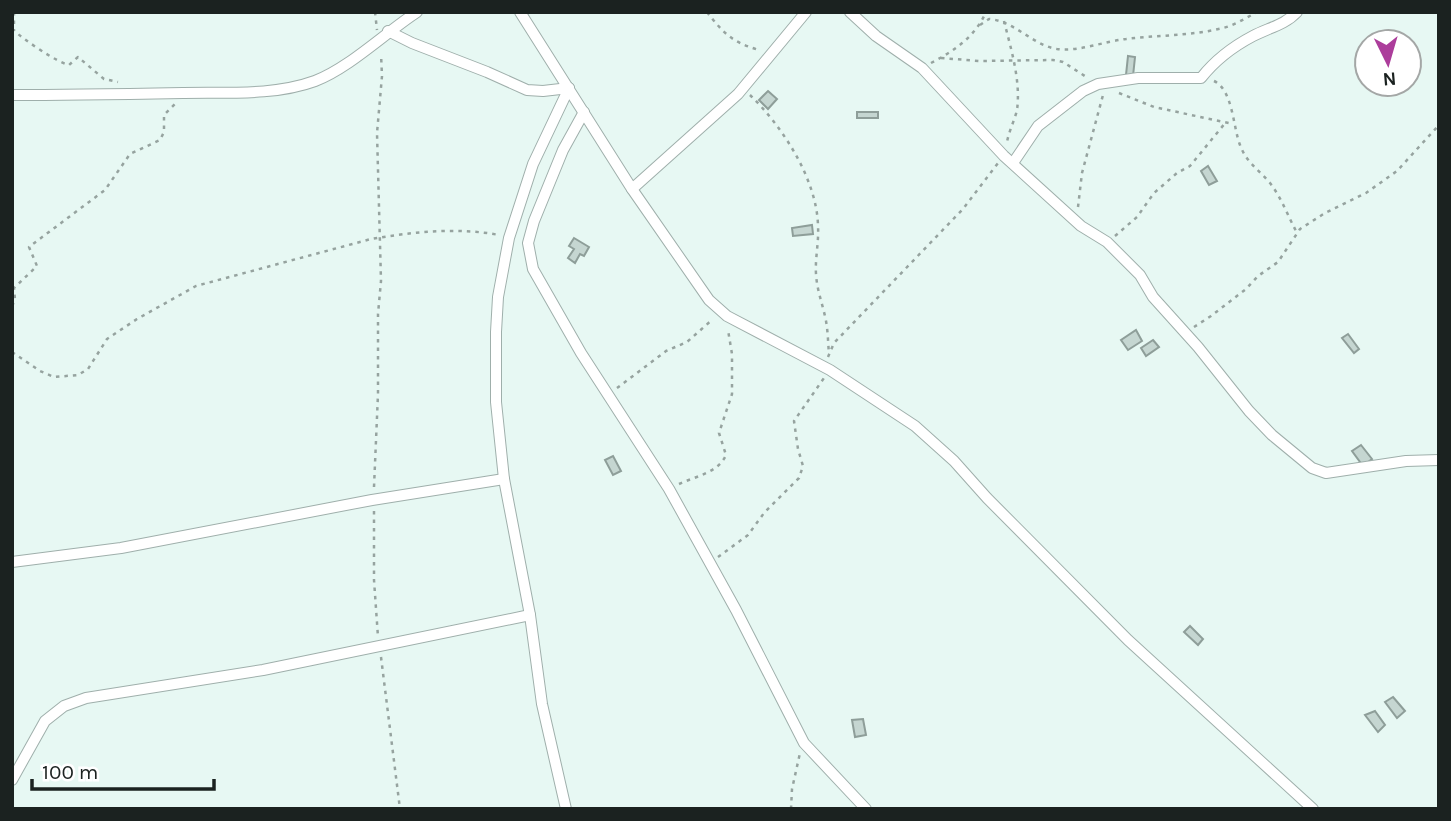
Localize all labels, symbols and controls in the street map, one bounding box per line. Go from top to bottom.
north arrow [1353,28,1423,98]
text: N [1382,67,1397,90]
scale bar [32,748,214,792]
text: 100 m [42,760,99,784]

